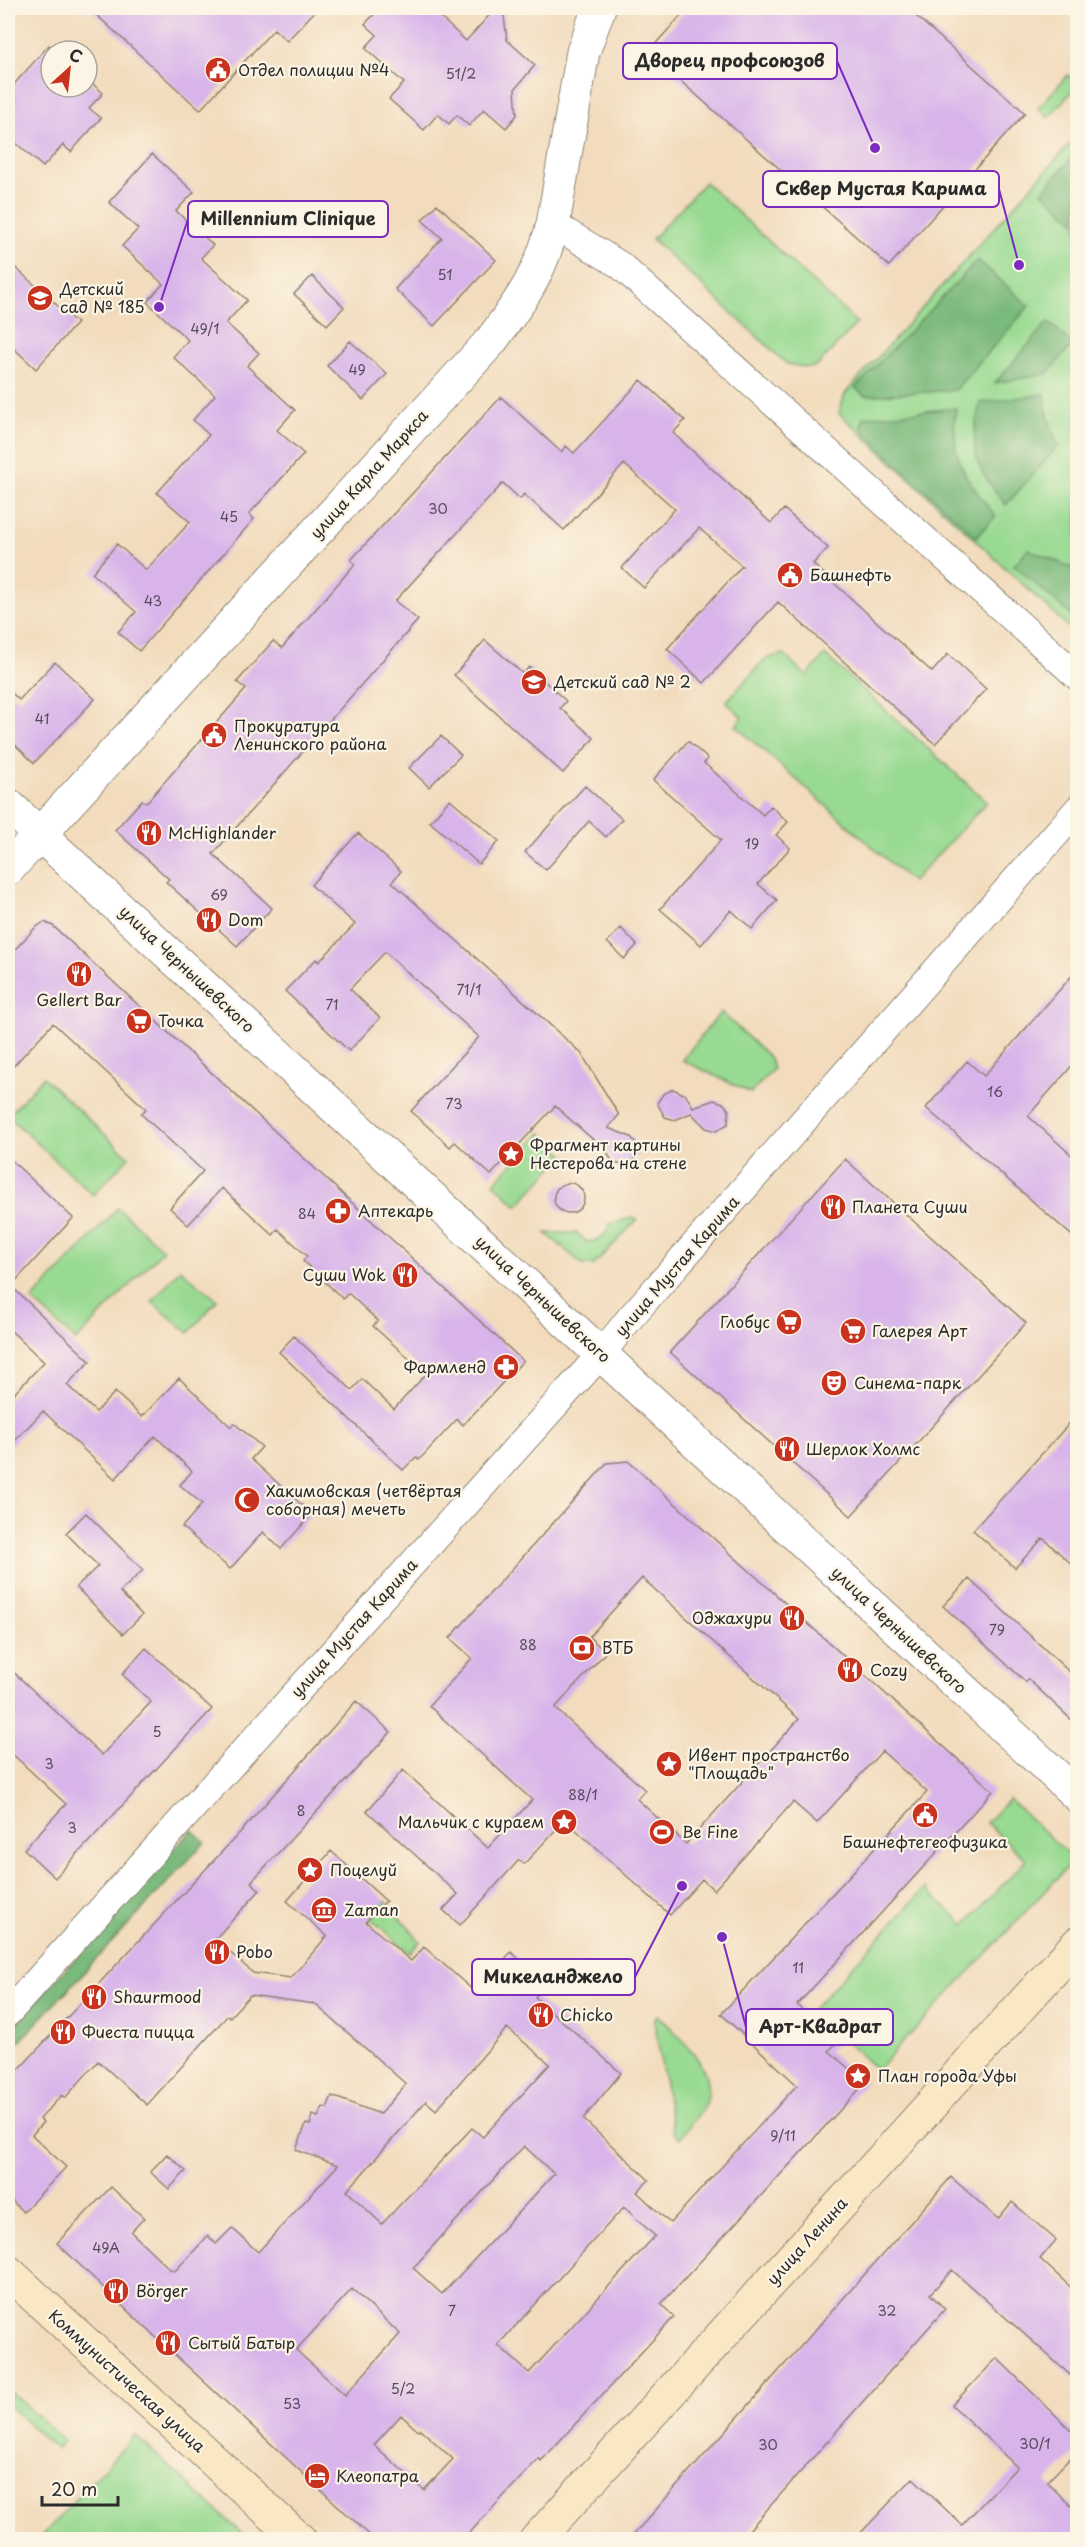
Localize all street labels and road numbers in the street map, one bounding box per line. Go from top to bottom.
street label: улица Карла Маркса [304,403,433,543]
street label: улица Чернышевского [115,899,261,1038]
street label: улица Мустая Карима [608,1190,744,1341]
street label: улица Чернышевского [471,1229,617,1368]
street label: улица Мустая Карима [284,1553,422,1702]
street label: улица Чернышевского [827,1560,973,1699]
street label: улица Ленина [760,2191,852,2290]
street label: Коммунистическая улица [44,2303,211,2457]

